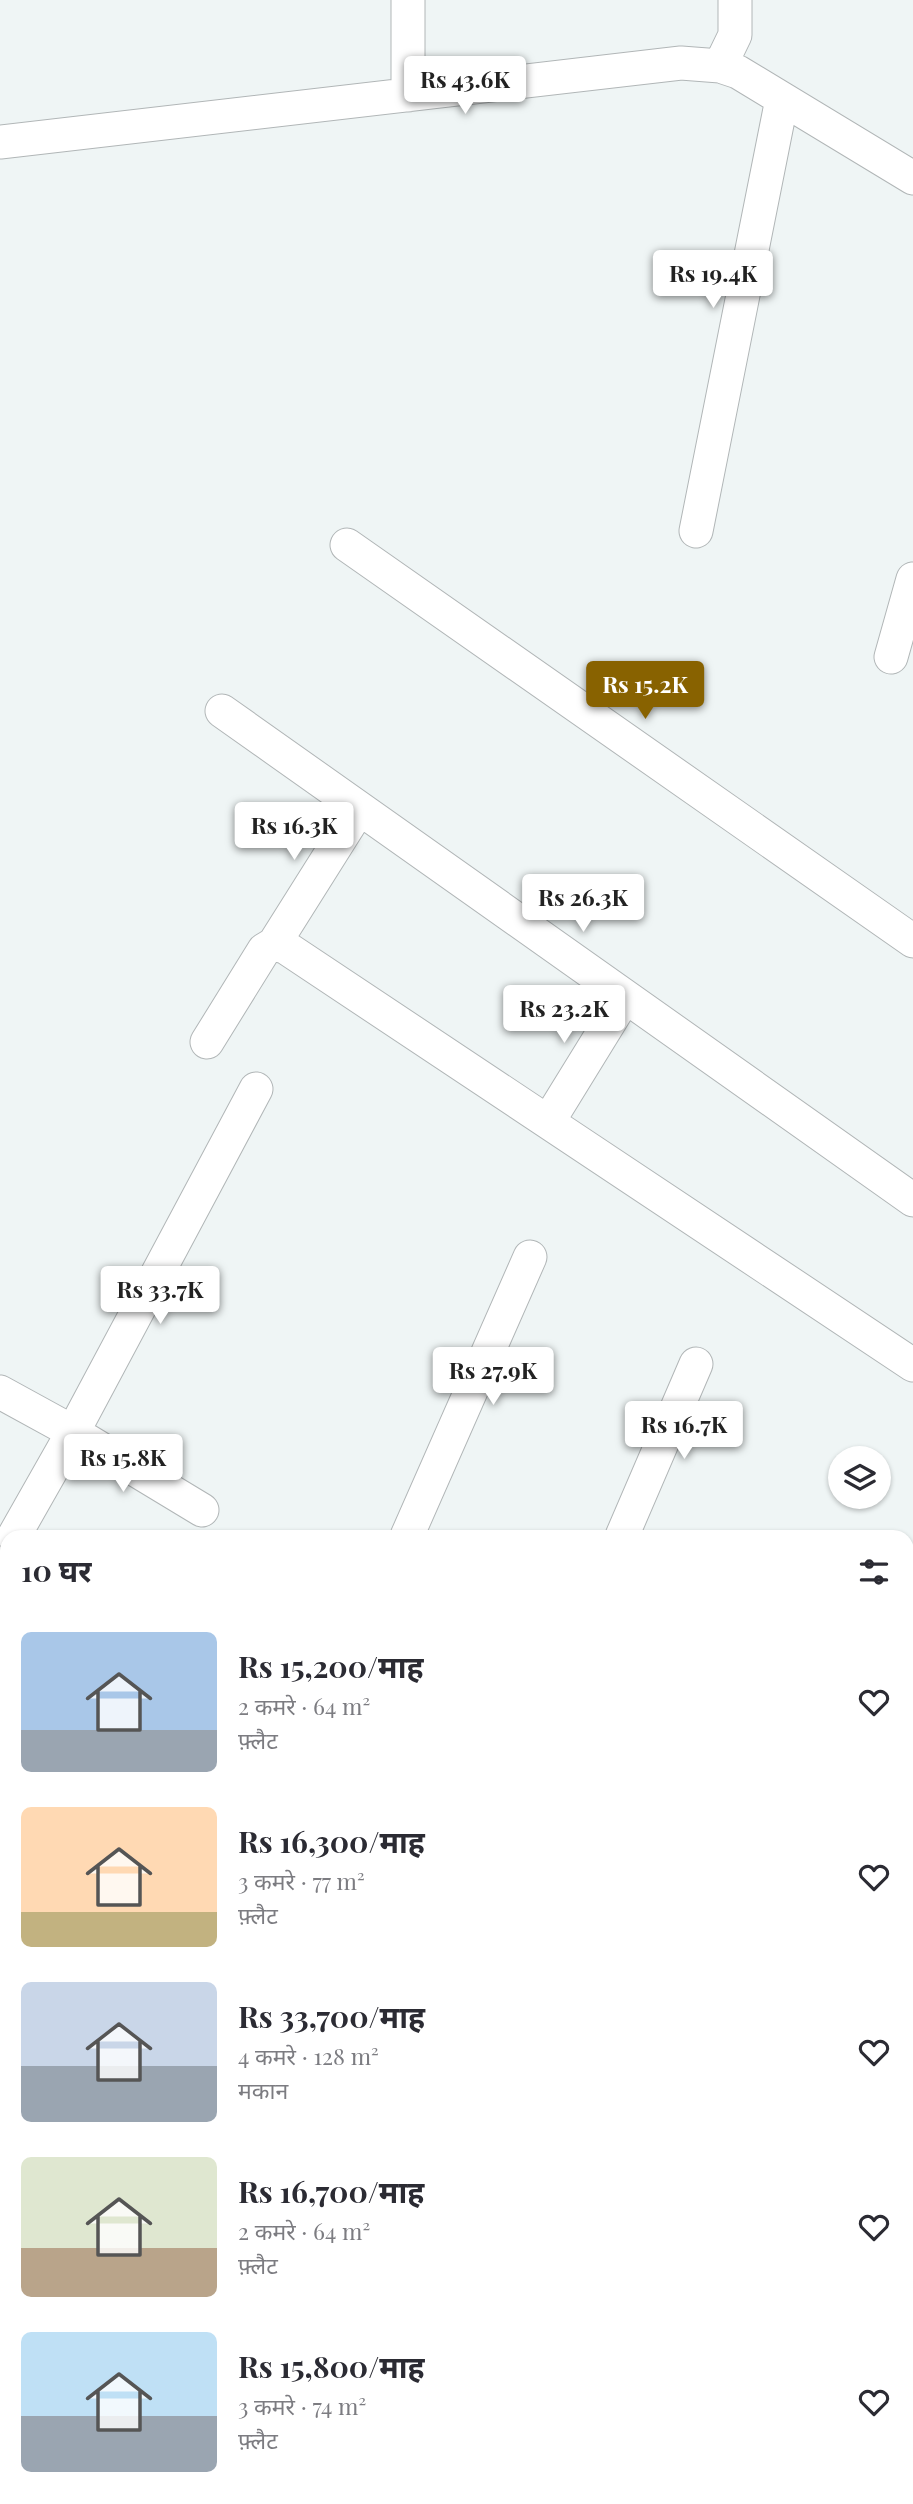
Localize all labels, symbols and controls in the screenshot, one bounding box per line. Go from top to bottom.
pin: Rs 43.6K [393,57,537,116]
text: Rs 43.6K [420,63,510,94]
pin: Rs 19.4K [641,250,785,310]
text: Rs 19.4K [669,257,757,288]
pin: Rs 15.2K [573,662,717,721]
text: Rs 15.2K [602,668,688,699]
pin: Rs 16.3K [222,802,366,862]
text: Rs 16.3K [251,809,337,840]
pin: Rs 26.3K [511,874,655,934]
text: Rs 26.3K [538,881,628,912]
pin: Rs 23.2K [492,986,636,1045]
text: Rs 23.2K [519,992,609,1023]
pin: Rs 33.7K [88,1266,232,1326]
text: Rs 33.7K [117,1273,203,1304]
pin: Rs 27.9K [421,1348,565,1407]
text: Rs 27.9K [449,1354,537,1385]
pin: Rs 16.7K [612,1402,756,1461]
text: Rs 16.7K [641,1408,727,1439]
pin: Rs 15.8K [51,1434,195,1494]
text: Rs 15.8K [80,1441,166,1472]
map controls [828,1446,891,1509]
button: layers [828,1446,891,1509]
text: 10 घर [21,1550,92,1590]
icon: filters [855,1553,893,1591]
text: Rs 15,200/माह [238,1646,423,1686]
icon: home [77,1660,161,1744]
icon: heart [855,1683,893,1721]
text: 2 कमरे · 64 m² [238,1690,370,1721]
text: फ़्लैट [238,1724,278,1755]
text: Rs 16,300/माह [238,1821,425,1861]
icon: home [77,1835,161,1919]
icon: heart [855,1858,893,1896]
text: 3 कमरे · 77 m² [238,1865,365,1896]
text: फ़्लैट [238,1899,278,1930]
text: Rs 33,700/माह [238,1996,425,2036]
icon: home [77,2010,161,2094]
icon: heart [855,2033,893,2071]
text: 4 कमरे · 128 m² [238,2040,379,2071]
text: मकान [238,2074,288,2105]
text: Rs 16,700/माह [238,2171,424,2211]
icon: home [77,2185,161,2269]
icon: heart [855,2208,893,2246]
text: 2 कमरे · 64 m² [238,2215,370,2246]
text: फ़्लैट [238,2249,278,2280]
text: Rs 15,800/माह [238,2346,425,2386]
icon: home [77,2360,161,2444]
icon: heart [855,2383,893,2421]
text: 3 कमरे · 74 m² [238,2390,366,2421]
text: फ़्लैट [238,2424,278,2455]

